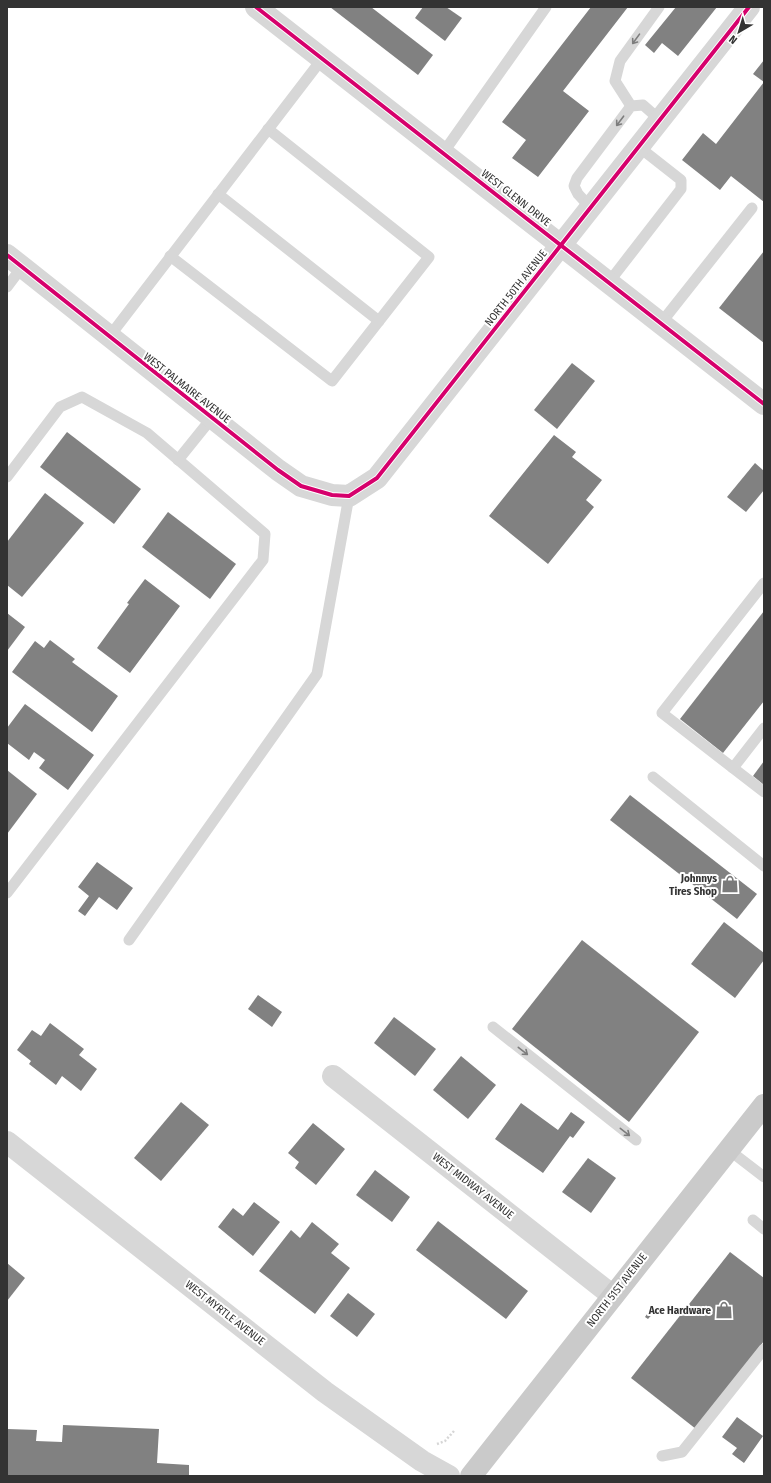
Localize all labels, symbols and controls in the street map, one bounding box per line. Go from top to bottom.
north arrow [719,12,759,52]
text: N [727,32,740,47]
one-way arrow [632,33,640,44]
one-way arrow [616,115,625,126]
street label: WEST GLENN DRIVE [479,167,553,229]
street label: NORTH 50TH AVENUE [482,247,550,329]
street label: WEST PALMAIRE AVENUE [141,350,233,426]
place label: Johnnys Tires Shop [669,872,717,898]
shop icon: Johnnys Tires Shop [720,874,740,894]
one-way arrow [518,1047,529,1056]
one-way arrow [620,1127,631,1136]
street label: WEST MIDWAY AVENUE [430,1150,516,1222]
street label: NORTH 51ST AVENUE [584,1251,650,1329]
street label: WEST MYRTLE AVENUE [183,1278,267,1348]
shop icon: Ace Hardware [714,1300,734,1320]
place label: Ace Hardware [648,1304,711,1317]

